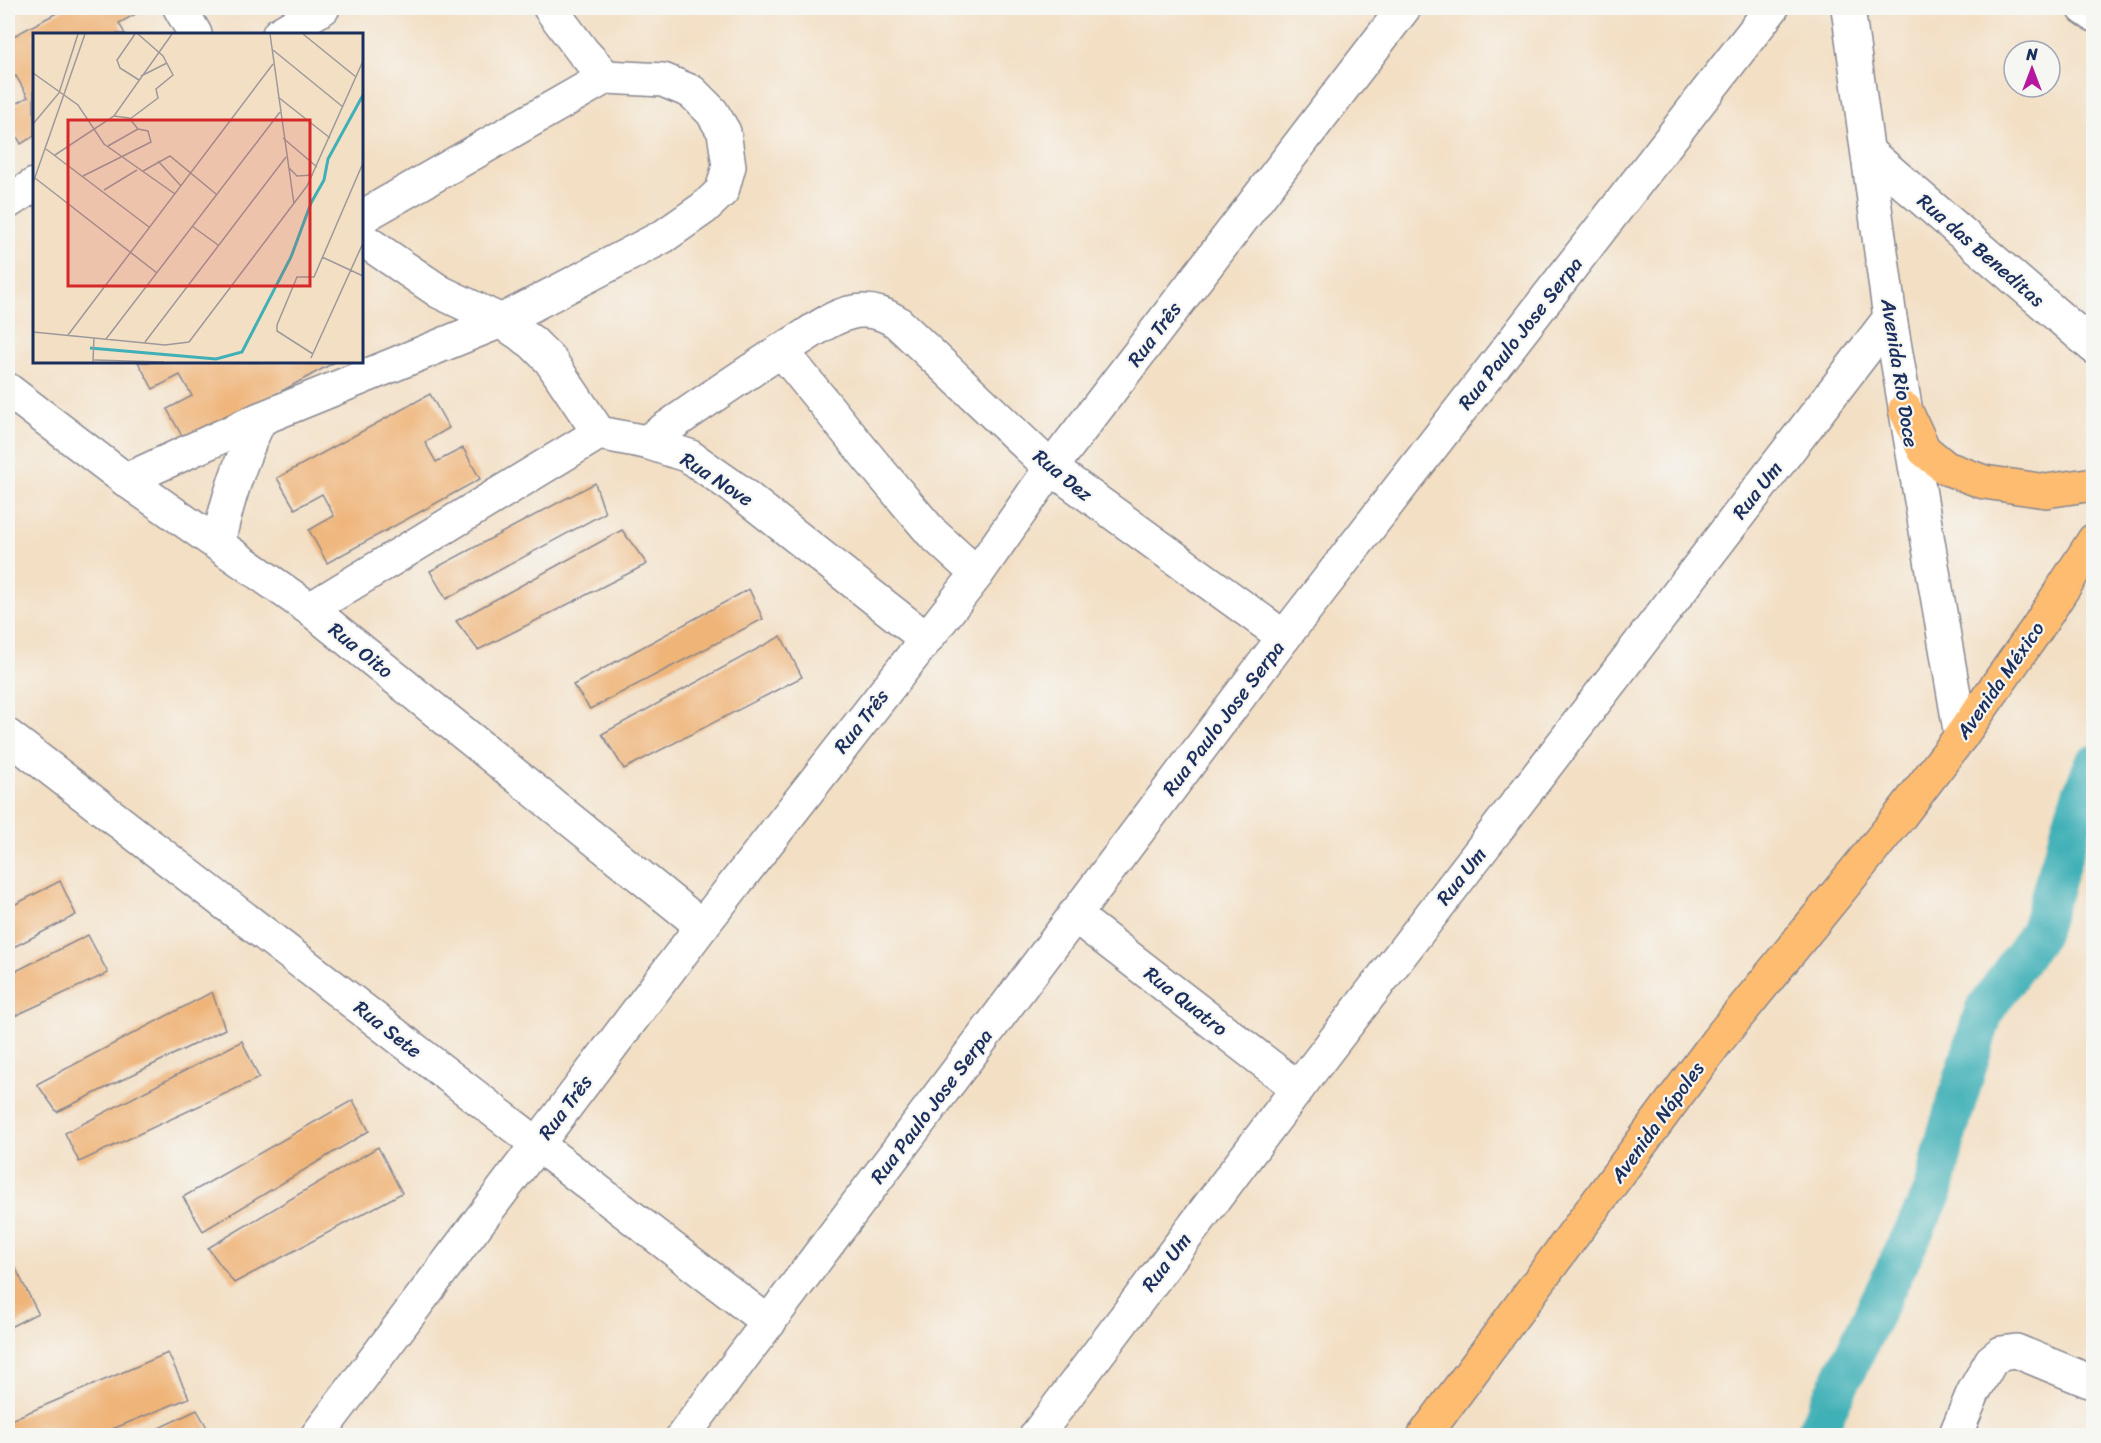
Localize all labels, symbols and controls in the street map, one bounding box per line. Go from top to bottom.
inset map [33,33,363,363]
north arrow [2002,39,2062,99]
text: N [2025,40,2038,69]
street label: Rua das Beneditas [1909,185,2053,317]
street label: Rua Paulo Jose Serpa [1449,249,1592,418]
street label: Rua Três [1118,293,1191,375]
street label: Avenida Rio Doce [1870,295,1929,450]
street label: Rua Dez [1025,440,1101,511]
street label: Rua Nove [673,443,760,516]
street label: Rua Um [1723,453,1792,527]
street label: Rua Oito [320,613,401,688]
street label: Avenida México [1946,614,2054,747]
street label: Rua Paulo Jose Serpa [1153,633,1294,804]
street label: Rua Três [825,681,899,761]
street label: Rua Um [1427,839,1496,913]
street label: Rua Quatro [1136,957,1235,1046]
street label: Rua Sete [346,991,430,1068]
street label: Rua Paulo Jose Serpa [861,1021,1002,1192]
street label: Avenida Nápoles [1600,1053,1714,1191]
street label: Rua Três [529,1066,602,1148]
street label: Rua Um [1132,1225,1200,1299]

